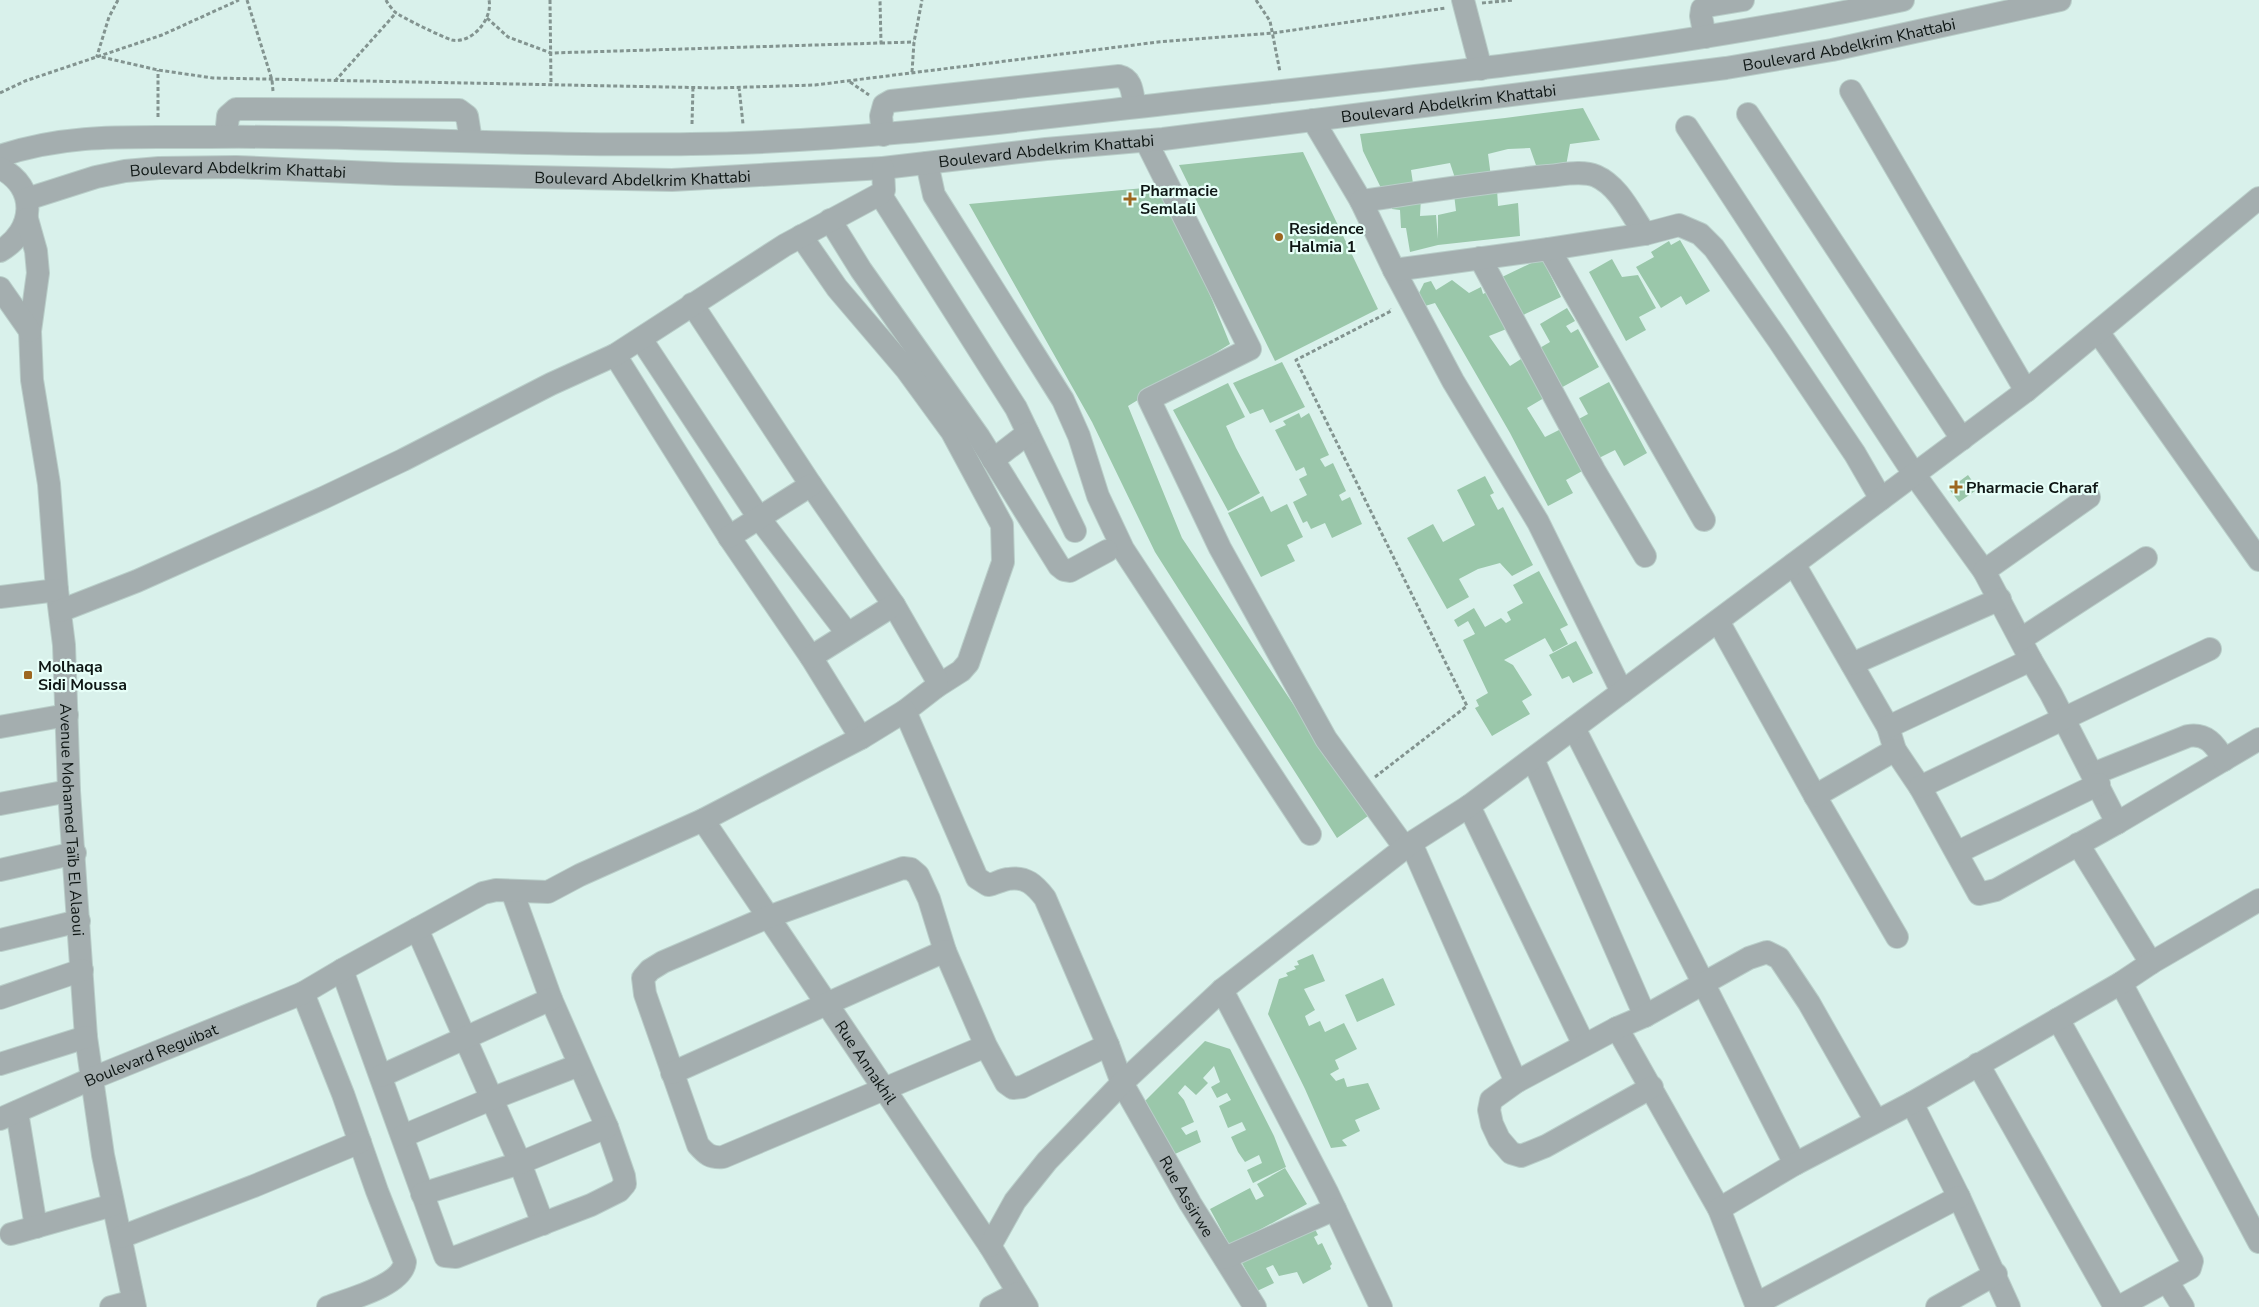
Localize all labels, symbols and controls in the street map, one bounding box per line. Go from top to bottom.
street label: Boulevard Abdelkrim Khattabi [1741,13,1958,77]
street label: Boulevard Abdelkrim Khattabi [1340,80,1557,128]
street label: Boulevard Abdelkrim Khattabi [937,130,1155,173]
street label: Boulevard Abdelkrim Khattabi [129,157,346,184]
street label: Boulevard Abdelkrim Khattabi [534,166,751,192]
place label: Pharmacie Semlali [1140,180,1218,220]
marker: Pharmacie Semlali [1124,193,1136,205]
place label: Residence Halmia 1 [1289,218,1364,258]
marker: Residence Halmia 1 [1273,231,1285,243]
place label: Pharmacie Charaf [1966,477,2099,499]
marker: Pharmacie Charaf [1950,481,1962,493]
place label: Molhaqa Sidi Moussa [38,656,127,696]
marker: Molhaqa Sidi Moussa [22,669,34,681]
street label: Avenue Mohamed Taïb El Alaoui [54,703,89,937]
street label: Rue Annakhil [829,1017,901,1109]
street label: Boulevard Reguibat [81,1019,221,1092]
street label: Rue Assirwe [1153,1152,1219,1242]

